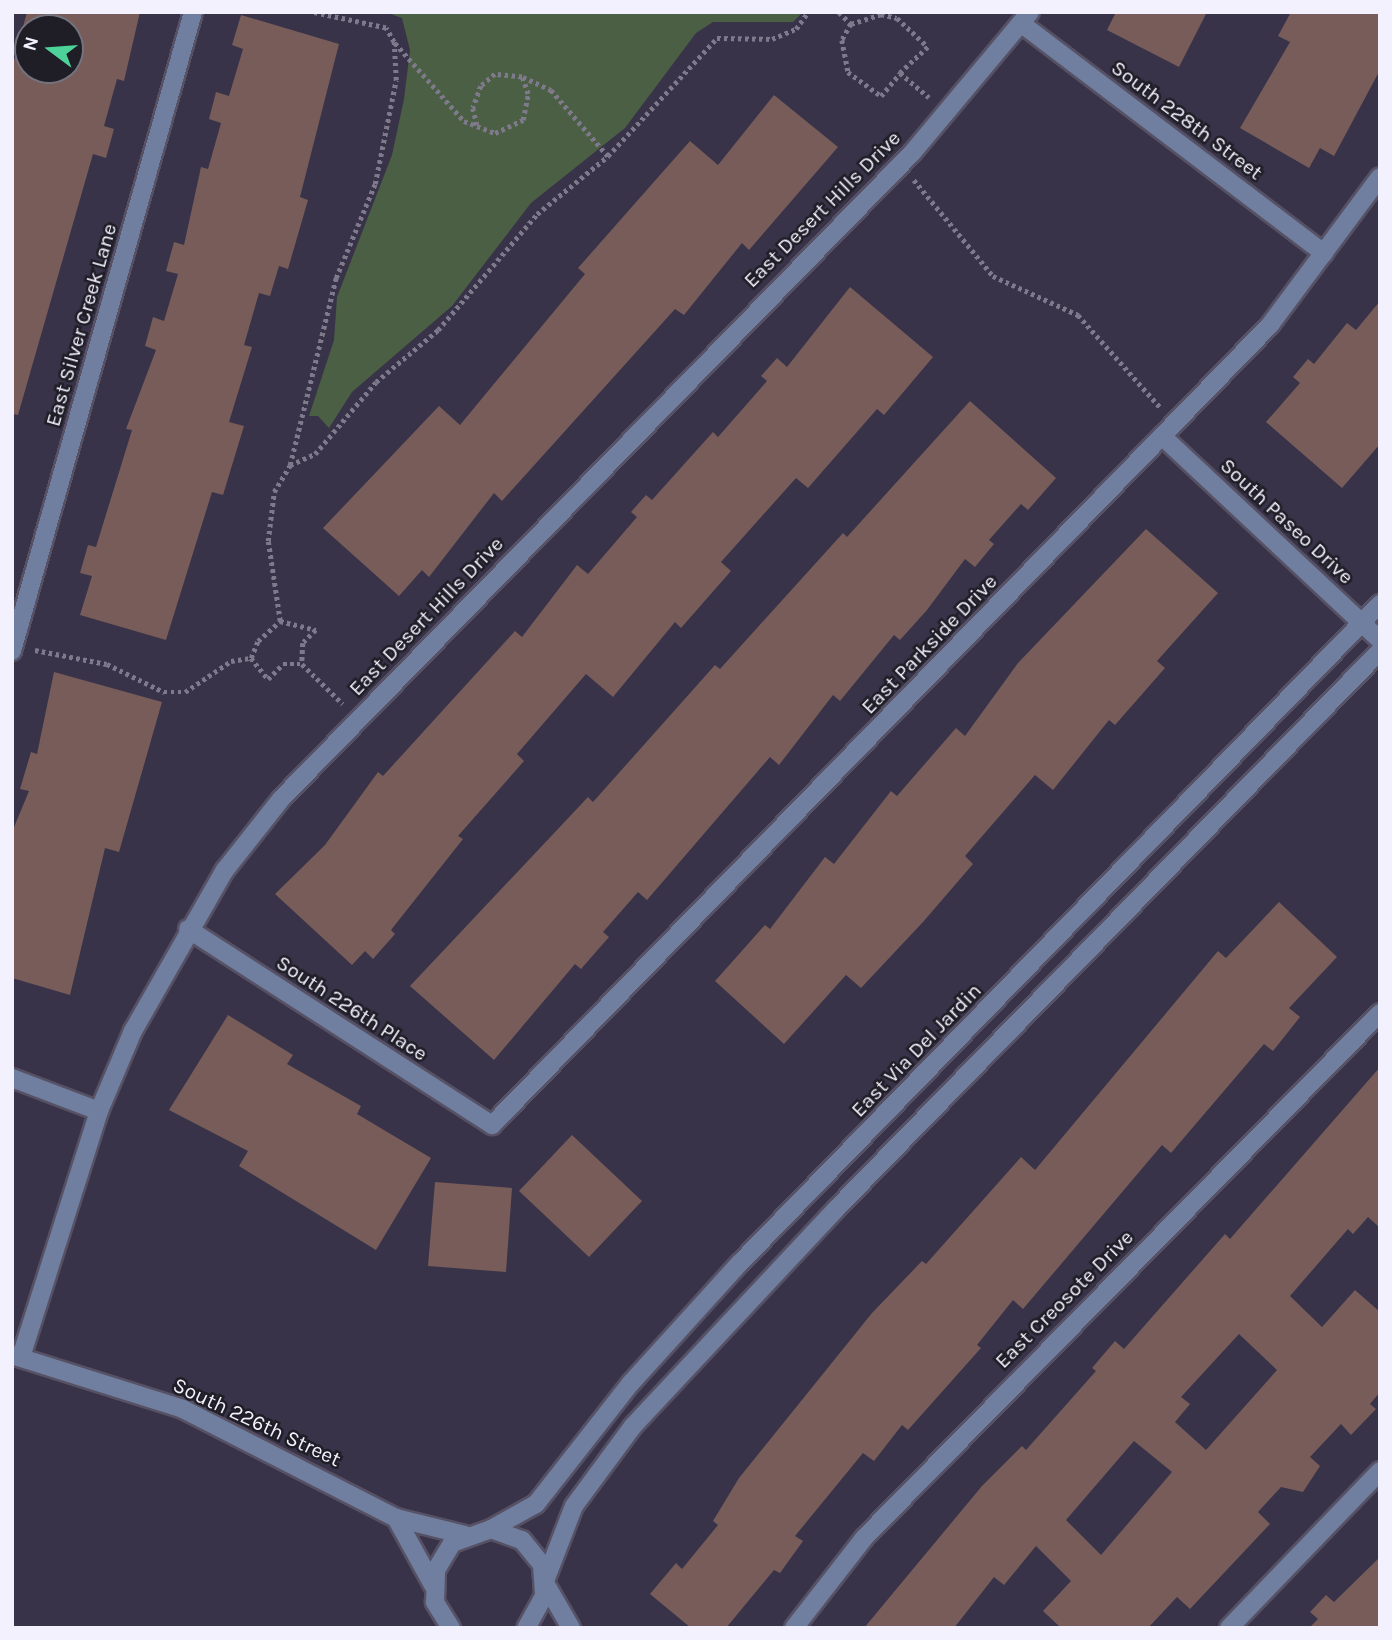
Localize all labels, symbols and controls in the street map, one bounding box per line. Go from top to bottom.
north arrow [14,14,84,84]
text: N [18,34,43,53]
street label: South 228th Street [1106,55,1268,185]
street label: East Desert Hills Drive [738,125,906,293]
street label: East Silver Creek Lane [40,221,122,429]
street label: South Paseo Drive [1215,453,1359,589]
street label: East Desert Hills Drive [344,531,508,701]
street label: East Parkside Drive [856,569,1002,719]
street label: South 226th Place [272,950,432,1066]
street label: East Via Del Jardin [846,978,986,1122]
street label: East Creosote Drive [990,1225,1138,1373]
street label: South 226th Street [169,1372,345,1472]

